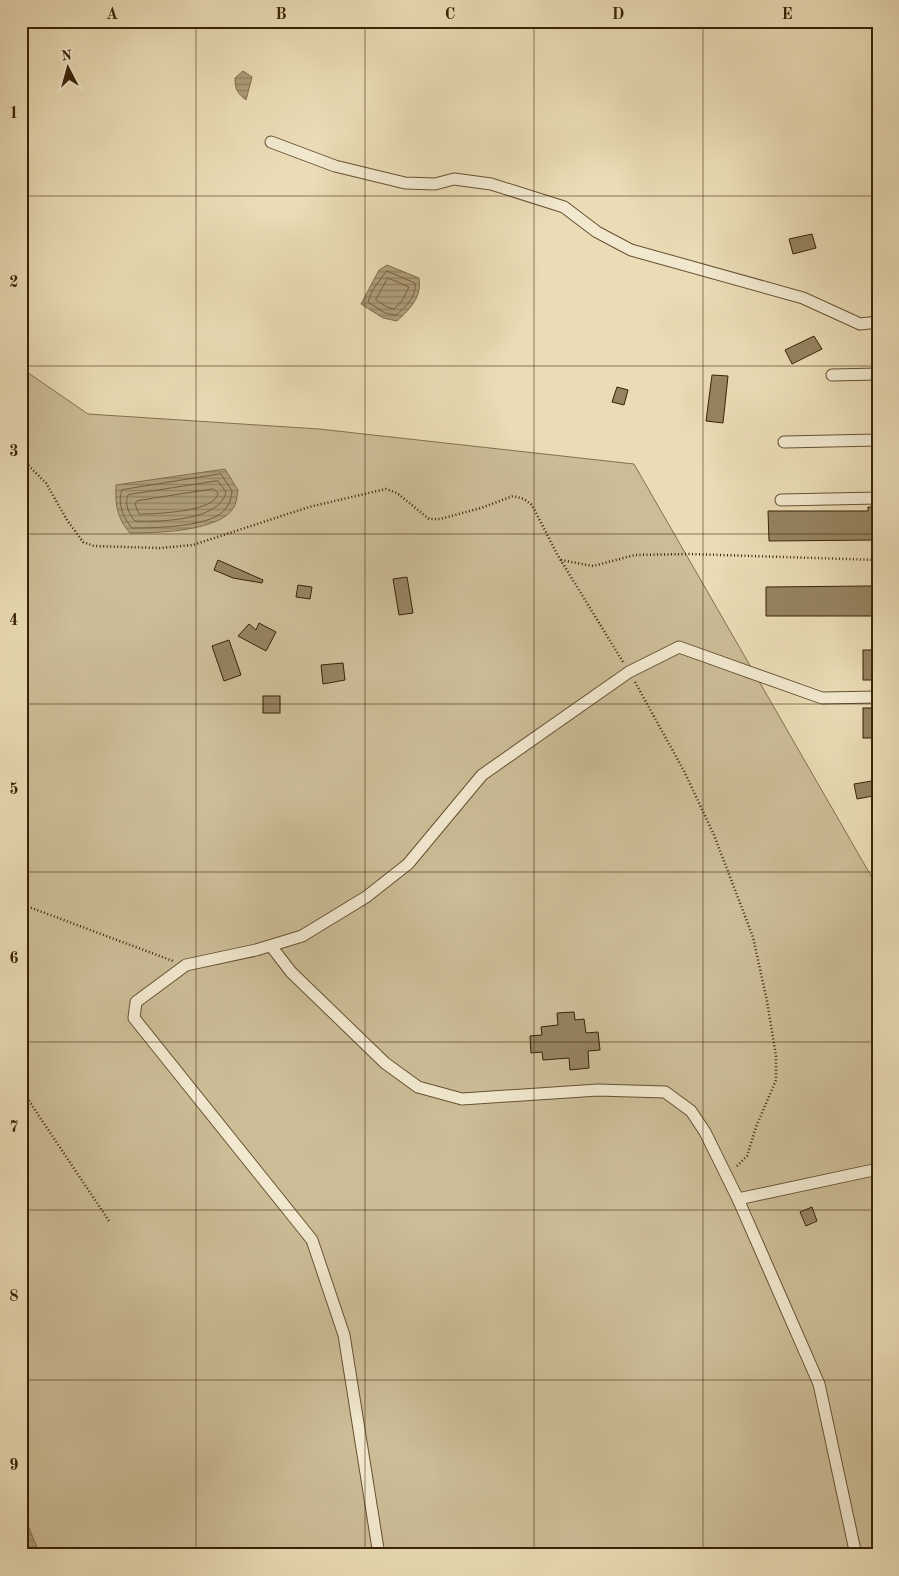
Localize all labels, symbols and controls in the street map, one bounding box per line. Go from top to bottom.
text: A [106,7,118,23]
text: B [275,7,287,23]
text: C [445,7,455,23]
text: D [612,7,624,23]
text: E [781,7,793,23]
north arrow [42,42,92,92]
text: N [61,49,73,64]
text: 1 [9,106,19,122]
text: 2 [9,275,19,291]
text: 3 [9,444,19,460]
text: 4 [9,613,19,629]
text: 5 [9,782,19,798]
text: 6 [9,951,19,967]
text: 7 [9,1120,19,1136]
text: 8 [9,1289,19,1305]
text: 9 [9,1458,19,1474]

